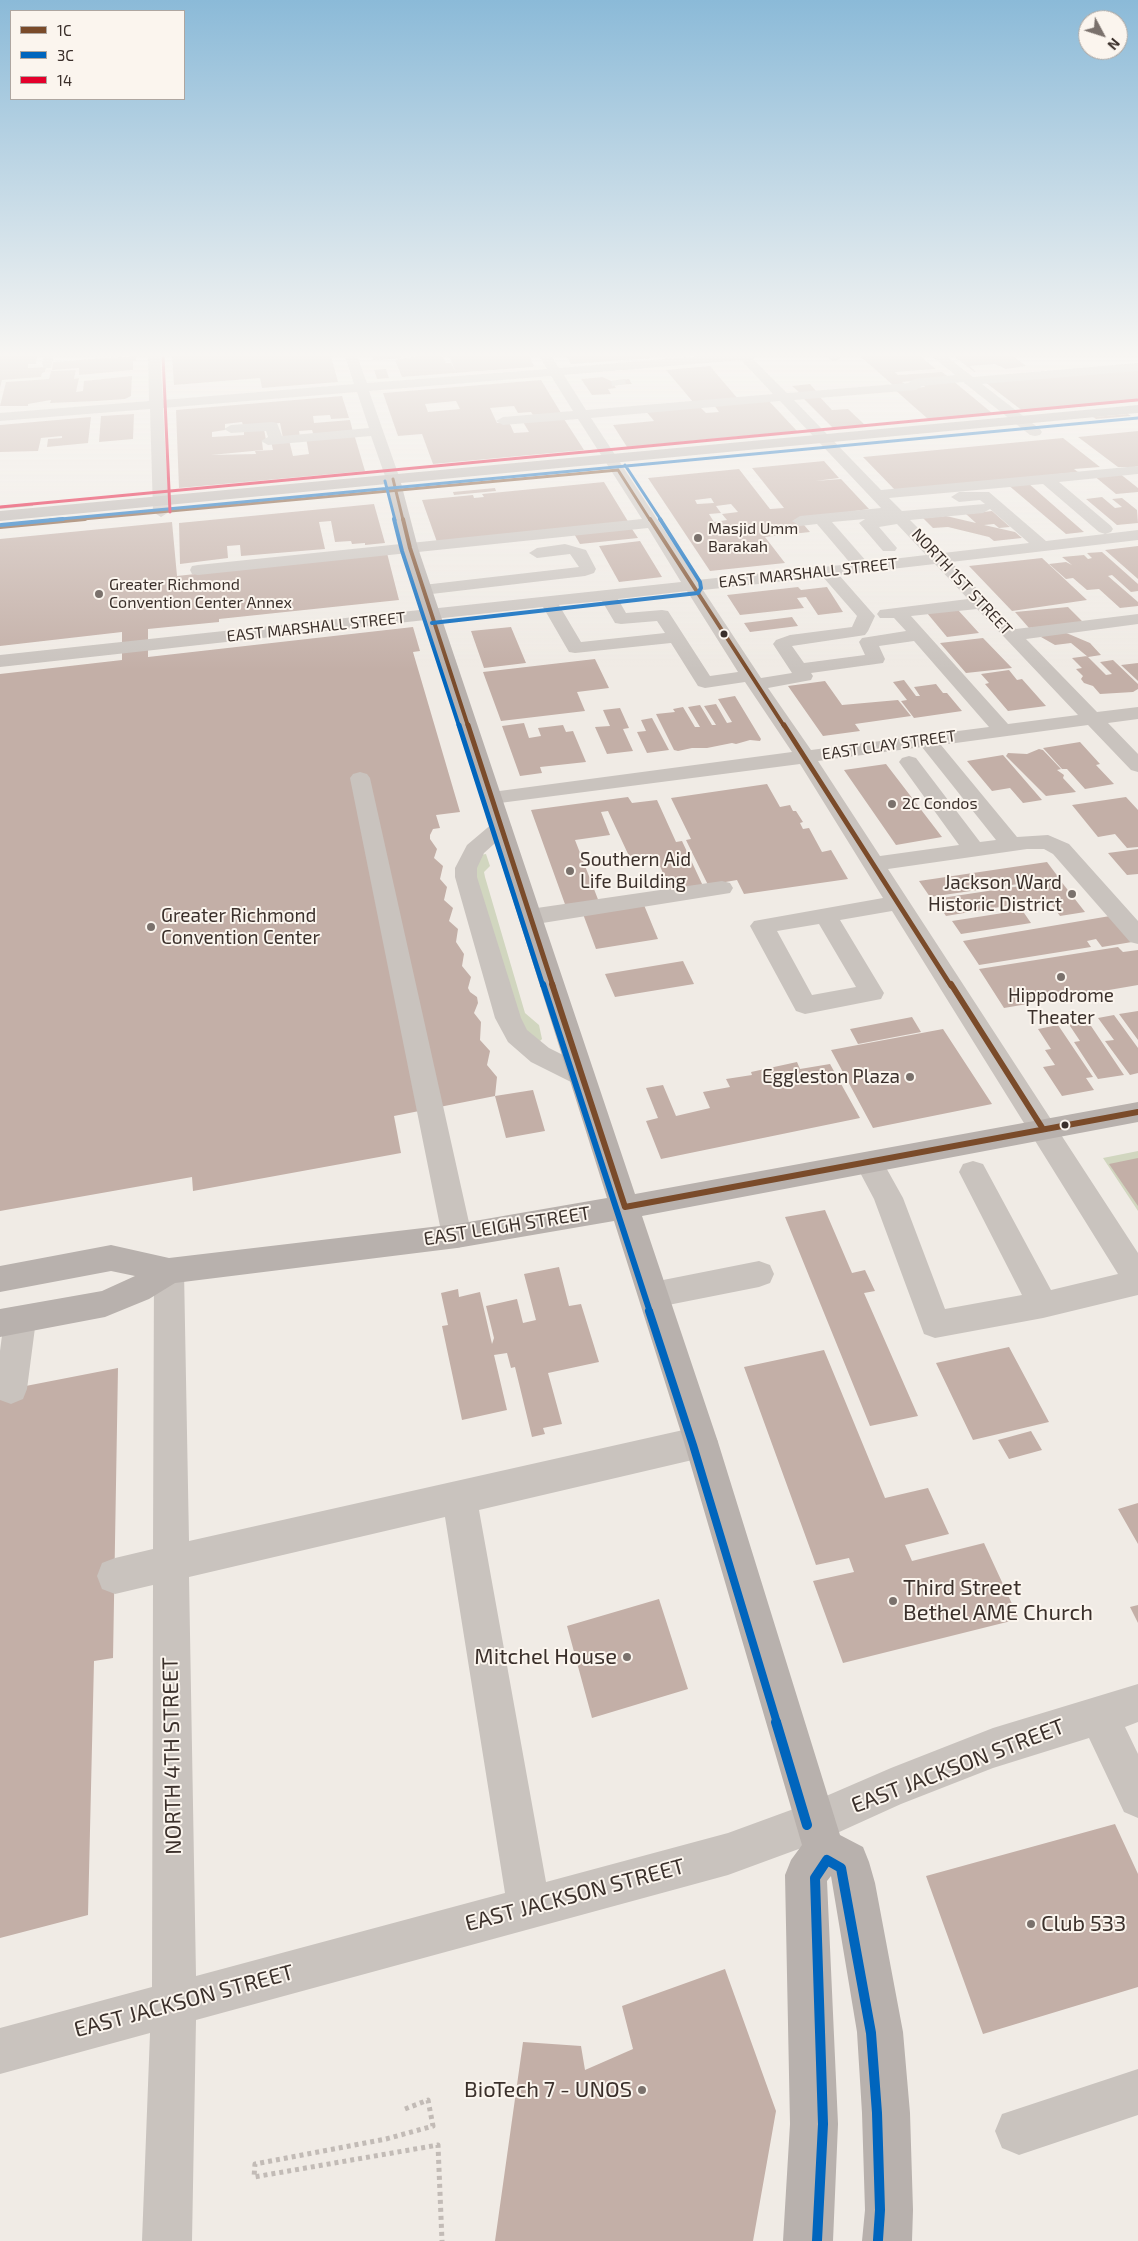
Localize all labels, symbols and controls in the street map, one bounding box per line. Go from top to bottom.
legend [10,10,185,100]
north arrow [1078,10,1128,60]
text: 1C [57,21,72,39]
text: N [1104,35,1124,54]
text: 3C [57,46,74,64]
text: 14 [57,71,72,89]
place label: Masjid Umm Barakah [708,519,798,557]
street label: NORTH 1ST STREET [908,525,1016,639]
marker: Masjid Umm Barakah [692,532,704,544]
street label: EAST MARSHALL STREET [718,554,898,592]
place label: Greater Richmond Convention Center Annex [109,575,292,613]
marker: Greater Richmond Convention Center Annex [93,588,105,600]
street label: EAST MARSHALL STREET [226,608,406,646]
unlabelled marker [719,629,729,639]
street label: EAST CLAY STREET [821,726,957,764]
place label: 2C Condos [902,794,978,814]
marker: 2C Condos [886,798,898,810]
place label: Southern Aid Life Building [580,849,691,893]
marker: Southern Aid Life Building [564,865,576,877]
place label: Jackson Ward Historic District [928,872,1062,916]
marker: Jackson Ward Historic District [1066,888,1078,900]
place label: Greater Richmond Convention Center [161,905,320,949]
marker: Greater Richmond Convention Center [145,921,157,933]
marker: Hippodrome Theater [1055,971,1067,983]
place label: Hippodrome Theater [1008,985,1114,1029]
place label: Eggleston Plaza [762,1066,900,1088]
marker: Eggleston Plaza [904,1071,916,1083]
unlabelled marker [1060,1120,1070,1130]
street label: EAST LEIGH STREET [422,1202,592,1250]
place label: Third Street Bethel AME Church [903,1575,1093,1626]
marker: Third Street Bethel AME Church [887,1595,899,1607]
place label: Mitchel House [474,1644,617,1670]
marker: Mitchel House [621,1651,633,1663]
street label: NORTH 4TH STREET [157,1657,187,1855]
street label: EAST JACKSON STREET [848,1713,1068,1819]
street label: EAST JACKSON STREET [462,1853,688,1937]
place label: Club 533 [1041,1911,1126,1937]
marker: Club 533 [1025,1918,1037,1930]
street label: EAST JACKSON STREET [71,1959,297,2043]
place label: BioTech 7 - UNOS [464,2077,632,2103]
marker: BioTech 7 - UNOS [636,2084,648,2096]

